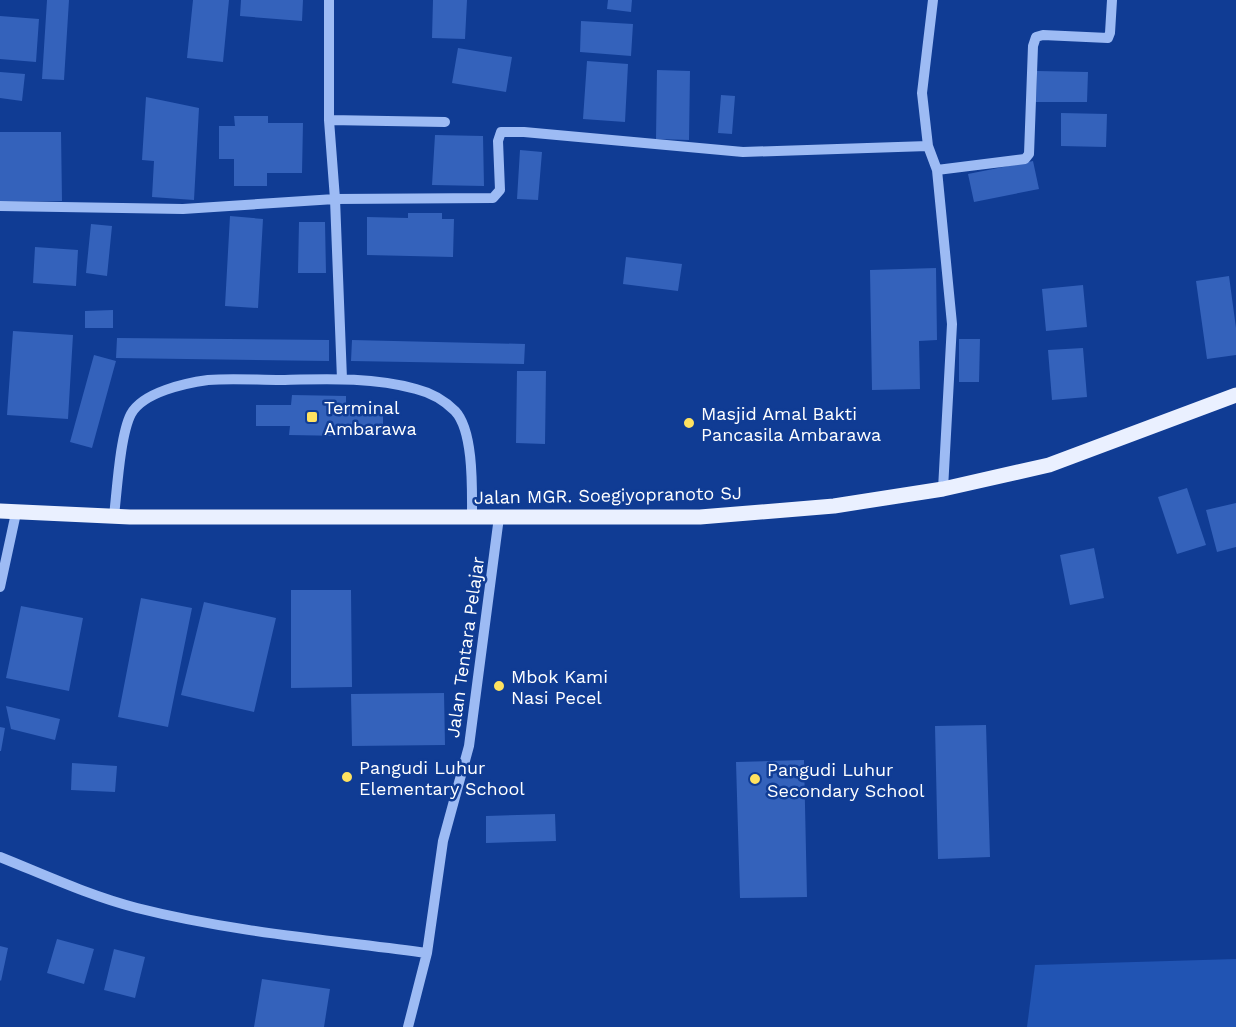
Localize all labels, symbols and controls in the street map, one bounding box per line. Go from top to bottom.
place label: Terminal Ambarawa [324,397,417,439]
place label: Masjid Amal Bakti Pancasila Ambarawa [701,403,881,445]
marker: Terminal Ambarawa [305,410,319,424]
marker: Masjid Amal Bakti Pancasila Ambarawa [682,416,696,430]
street label: Jalan MGR. Soegiyopranoto SJ [474,482,742,508]
street label: Jalan Tentara Pelajar [442,555,488,739]
place label: Mbok Kami Nasi Pecel [511,666,608,708]
marker: Mbok Kami Nasi Pecel [492,679,506,693]
place label: Pangudi Luhur Elementary School [359,757,525,799]
place label: Pangudi Luhur Secondary School [767,759,925,801]
marker: Pangudi Luhur Elementary School [340,770,354,784]
marker: Pangudi Luhur Secondary School [748,772,762,786]

